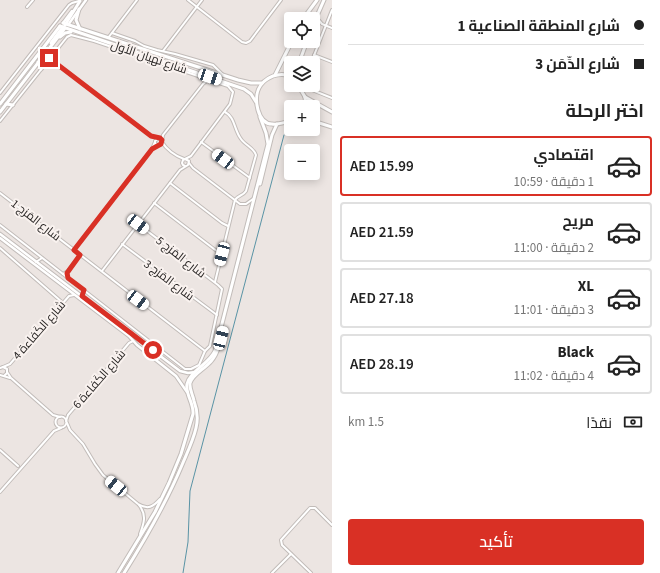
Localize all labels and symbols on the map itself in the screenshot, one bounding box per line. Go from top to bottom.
street label: شارع نهيان الأول [108,36,189,79]
route end [40,49,58,67]
car [197,67,223,87]
car [210,147,236,171]
street label: شارع المَزج 1 [7,195,64,245]
car [125,212,151,236]
street label: شارع المَزج 5 [152,232,209,282]
car [213,241,231,267]
street label: شارع المَزج 3 [140,256,198,305]
car [125,288,151,312]
street label: شارع الكَفاءة 4 [9,297,70,364]
car [212,325,230,351]
route start [144,341,162,359]
street label: شارع الكَفاءة 6 [69,346,130,413]
car [103,474,129,498]

